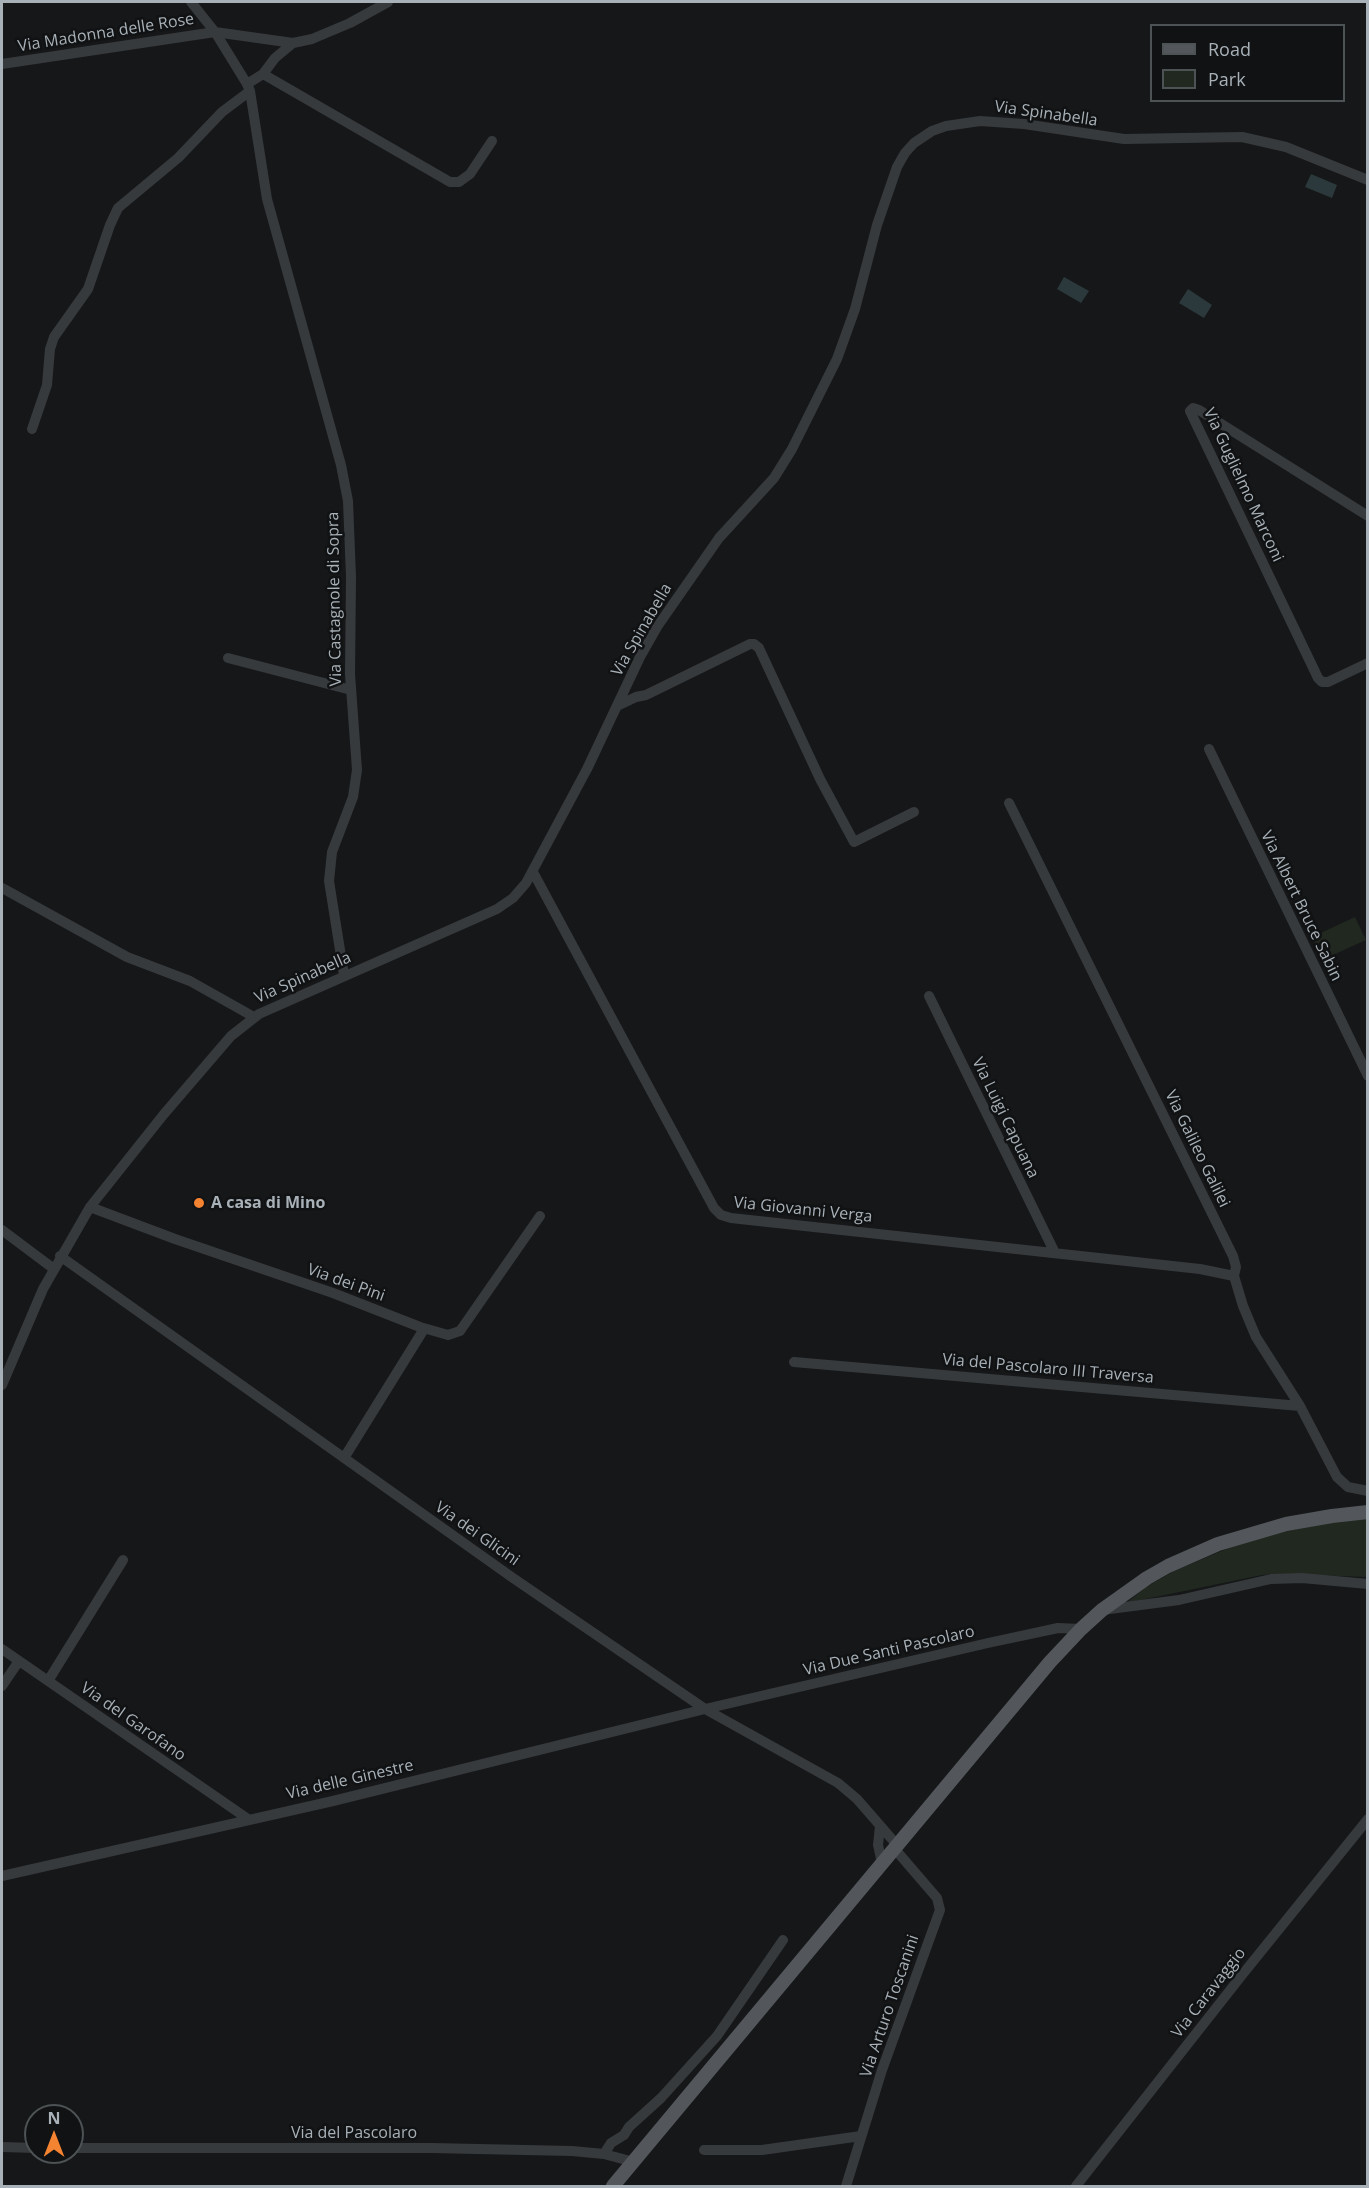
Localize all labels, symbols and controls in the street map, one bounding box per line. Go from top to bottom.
street label: Via Madonna delle Rose [17,10,195,56]
legend [1150,24,1345,102]
text: Road [1208,37,1251,61]
text: Park [1208,67,1246,91]
street label: Via Spinabella [993,97,1099,131]
street label: Via Guglielmo Marconi [1199,405,1287,565]
street label: Via Castagnole di Sopra [324,511,346,687]
street label: Via Spinabella [608,580,676,680]
street label: Via Albert Bruce Sabin [1256,828,1346,984]
street label: Via Spinabella [252,948,354,1008]
street label: Via Luigi Capuana [967,1055,1043,1181]
street label: Via Galileo Galilei [1160,1087,1234,1211]
place label: A casa di Mino [211,1193,325,1213]
street label: Via Giovanni Verga [733,1193,873,1227]
marker: A casa di Mino [192,1196,206,1210]
street label: Via dei Pini [305,1260,387,1306]
street label: Via del Pascolaro III Traversa [942,1350,1154,1388]
street label: Via dei Glicini [431,1498,523,1570]
street label: Via Due Santi Pascolaro [802,1622,976,1680]
street label: Via del Garofano [77,1679,189,1765]
street label: Via delle Ginestre [285,1756,415,1804]
street label: Via Arturo Toscanini [857,1932,923,2080]
street label: Via Caravaggio [1168,1944,1250,2042]
north arrow [24,2104,84,2164]
text: N [47,2107,61,2129]
street label: Via del Pascolaro [291,2123,417,2143]

